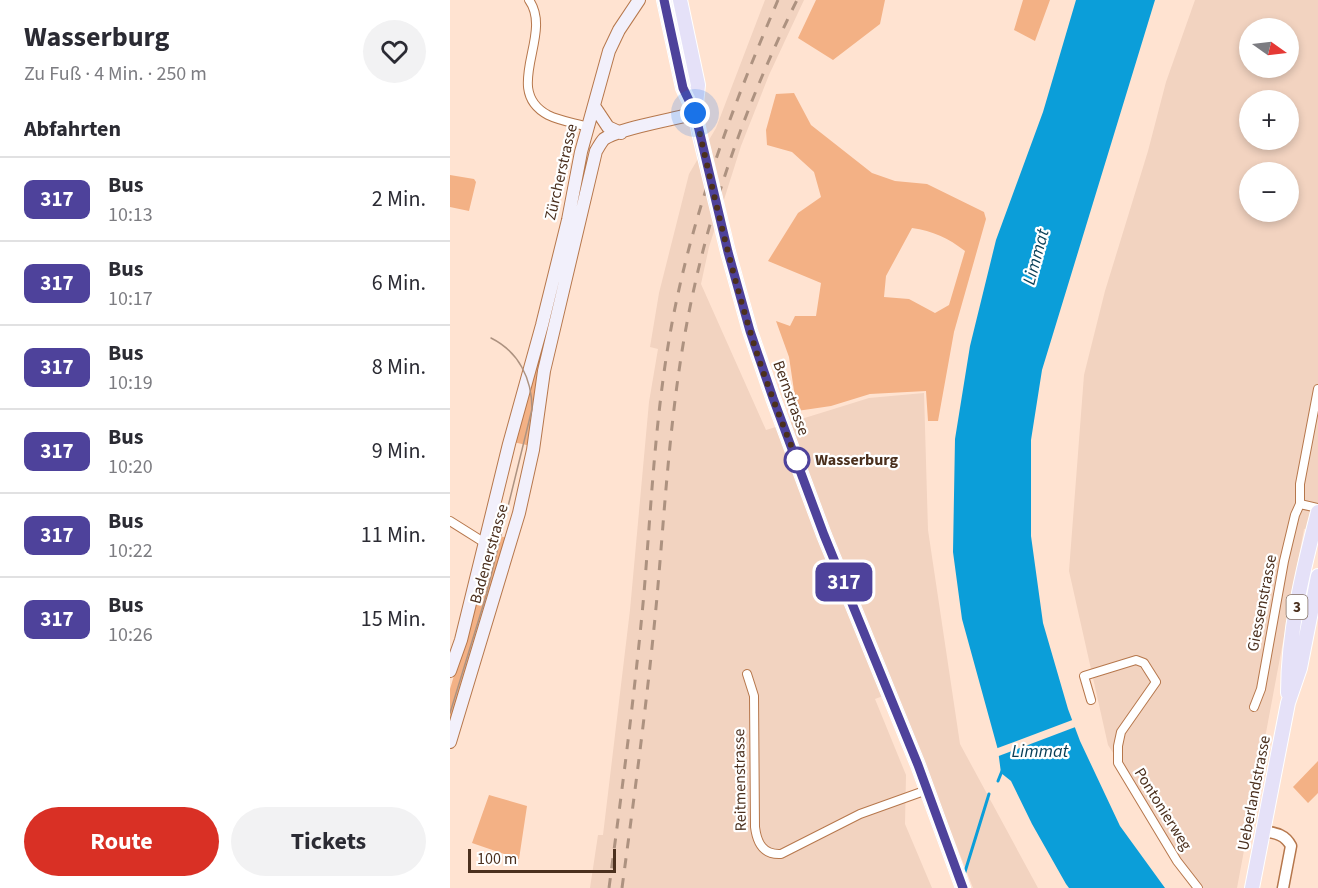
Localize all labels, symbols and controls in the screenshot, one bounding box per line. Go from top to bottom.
text: Wasserburg [24,17,169,57]
north arrow [1239,18,1299,78]
map controls [1239,18,1299,222]
button: heart [363,20,426,83]
text: Zu Fuß · 4 Min. · 250 m [24,60,207,88]
button: + [1239,90,1299,150]
your location [680,98,710,128]
text: Abfahrten [24,113,121,145]
street label: Zürcherstrasse [539,122,583,222]
button: − [1239,162,1299,222]
text: Bus [108,169,144,201]
text: 2 Min. [372,183,426,215]
text: 317 [40,184,74,214]
text: 10:13 [108,201,153,229]
water label: Limmat [1017,225,1056,288]
text: Bus [108,253,144,285]
text: 6 Min. [372,267,426,299]
text: 317 [40,268,74,298]
text: 10:17 [108,285,153,313]
text: Bus [108,337,144,369]
text: 8 Min. [372,351,426,383]
text: 317 [40,352,74,382]
street label: Bernstrasse [767,358,815,438]
text: 10:19 [108,369,153,397]
text: Bus [108,421,144,453]
text: 9 Min. [372,435,426,467]
text: 317 [40,436,74,466]
marker: Wasserburg [784,447,810,473]
place label: Wasserburg [815,449,899,471]
text: 10:20 [108,453,153,481]
street label: Badenerstrasse [464,501,514,606]
text: Bus [108,505,144,537]
text: 11 Min. [361,519,426,551]
text: 317 [40,520,74,550]
text: 10:22 [108,537,153,565]
street label: Giessenstrasse [1242,553,1282,653]
line badge: 317 [810,562,878,602]
text: 317 [827,567,861,597]
text: Bus [108,589,144,621]
road number: 3 [1286,595,1308,619]
text: 15 Min. [361,603,426,635]
text: 317 [40,604,74,634]
text: 10:26 [108,621,153,649]
street label: Reitmenstrasse [728,728,752,831]
street label: Ueberlandstrasse [1232,734,1276,852]
water label: Limmat [1012,739,1070,764]
street label: Pontonierweg [1129,763,1197,855]
button: Route [24,807,219,876]
button: Tickets [231,807,426,876]
scale bar [468,846,616,874]
text: 100 m [477,848,517,870]

